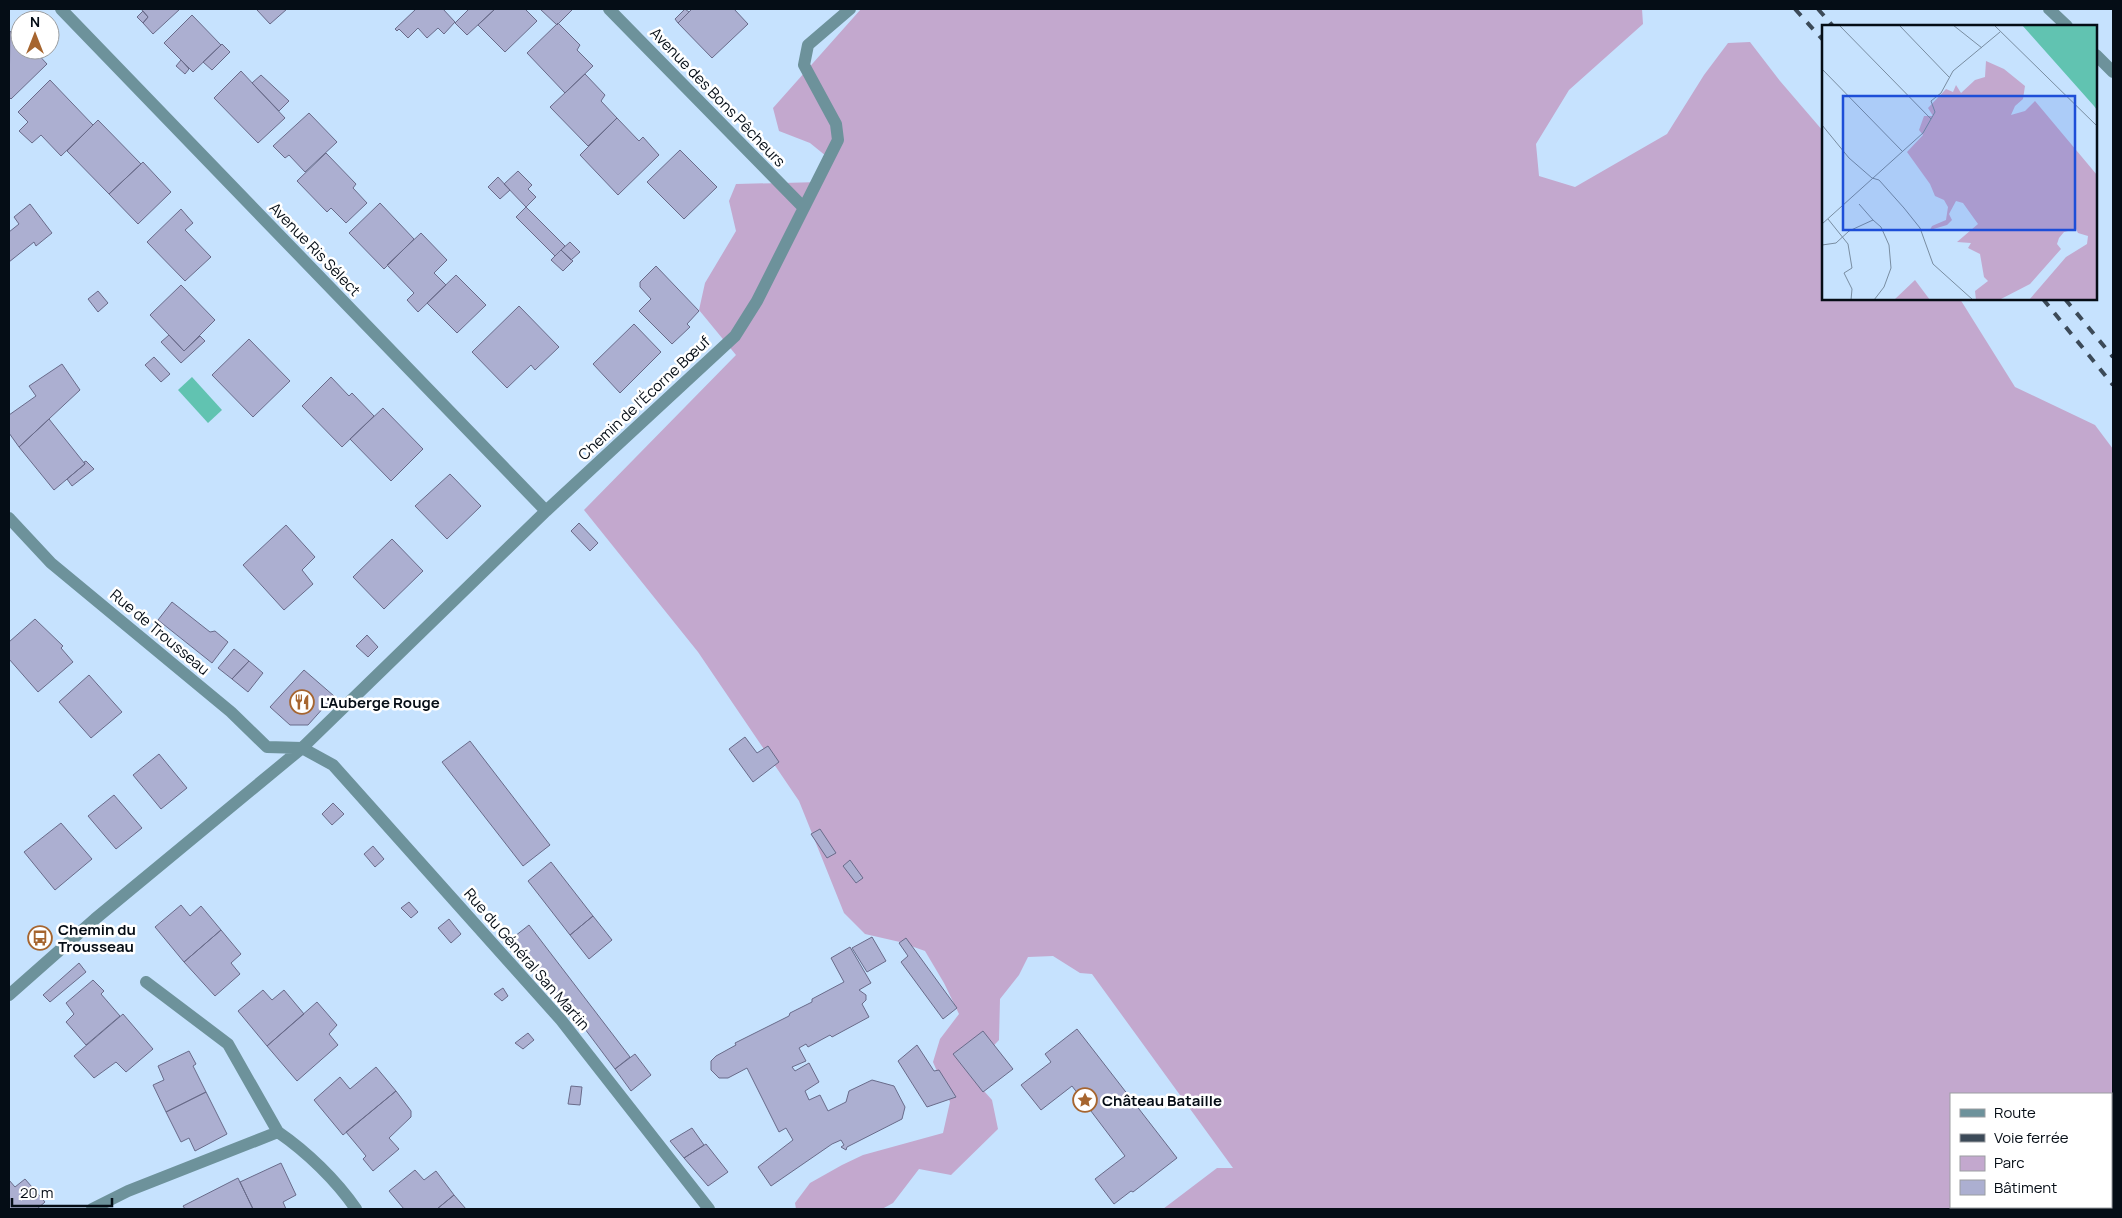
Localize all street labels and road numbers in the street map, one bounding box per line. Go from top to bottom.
street label: Avenue des Bons Pêcheurs [646,23,790,171]
street label: Avenue Ris Sélect [265,198,365,300]
street label: Chemin de l'Écorne Bœuf [573,331,715,465]
street label: Rue de Trousseau [106,584,214,680]
street label: Rue du Général San Martin [459,883,595,1035]

